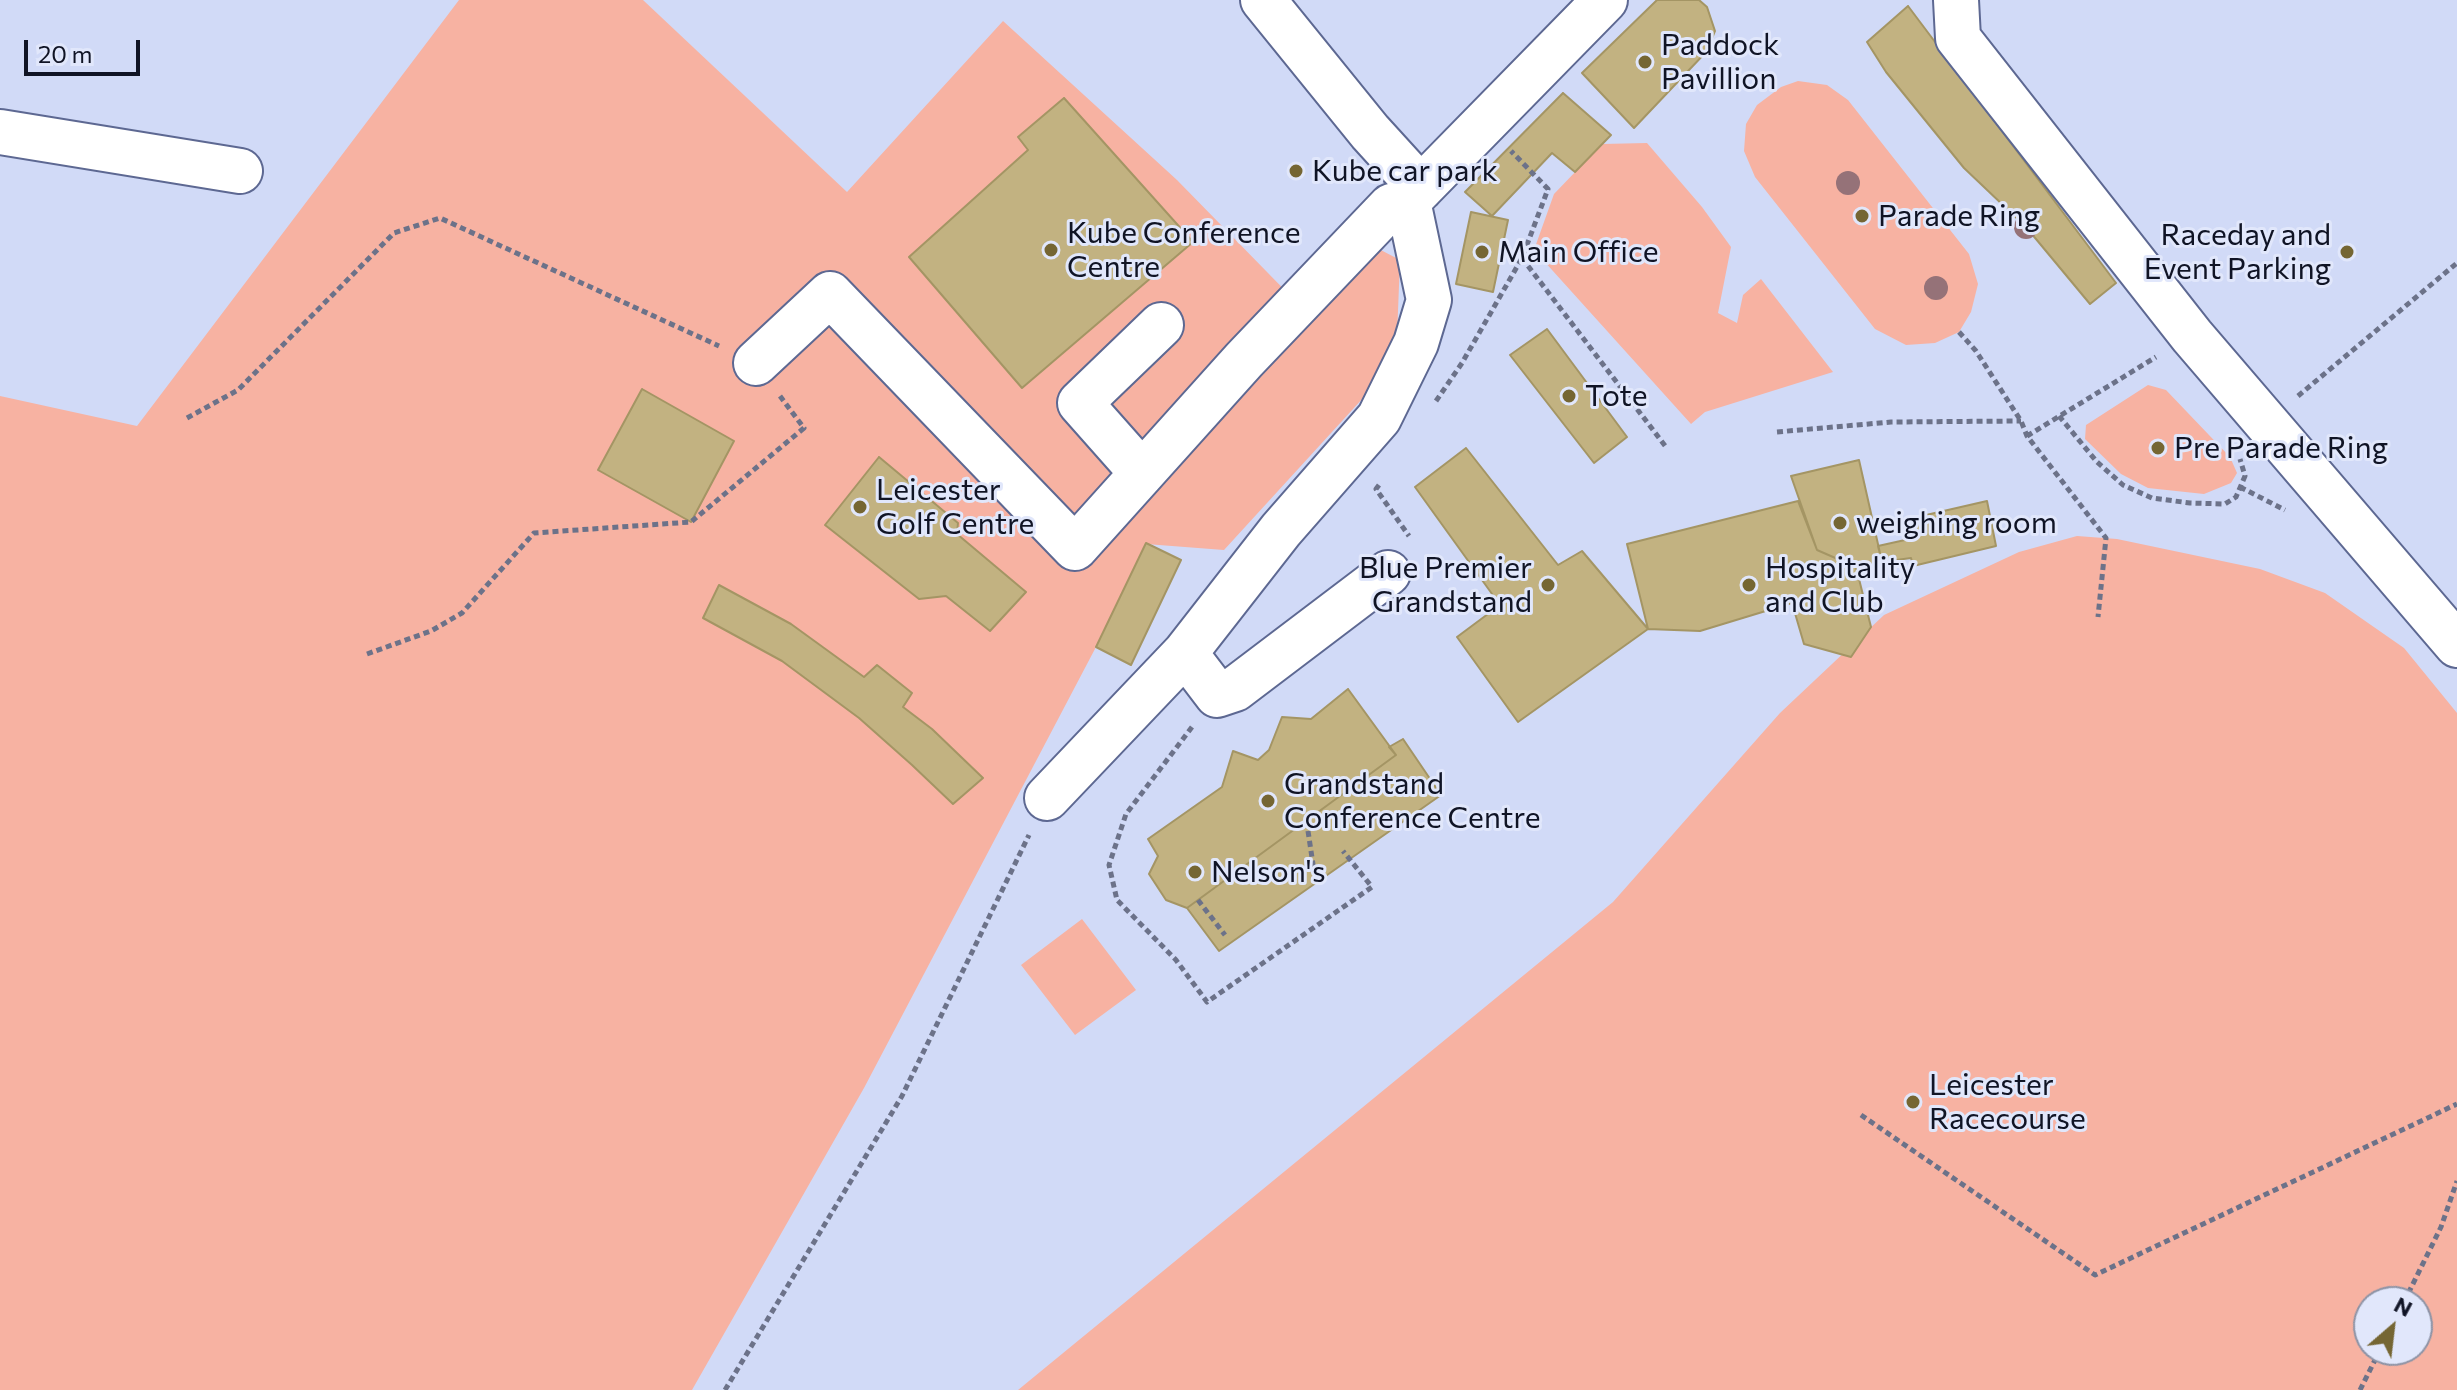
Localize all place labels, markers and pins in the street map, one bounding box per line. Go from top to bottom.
place label: Paddock Pavillion [1661,27,1779,98]
marker: Paddock Pavillion [1636,53,1654,71]
place label: Kube car park [1312,153,1498,189]
marker: Kube car park [1287,162,1305,180]
place label: Parade Ring [1878,198,2040,234]
marker: Parade Ring [1853,207,1871,225]
place label: Kube Conference Centre [1067,215,1301,286]
place label: Raceday and Event Parking [2144,217,2331,288]
place label: Main Office [1498,234,1659,270]
marker: Kube Conference Centre [1042,241,1060,259]
marker: Main Office [1473,243,1491,261]
marker: Raceday and Event Parking [2338,243,2356,261]
place label: Tote [1585,378,1648,414]
marker: Tote [1560,387,1578,405]
place label: Pre Parade Ring [2174,430,2388,466]
marker: Pre Parade Ring [2149,439,2167,457]
place label: Leicester Golf Centre [876,472,1034,542]
marker: Leicester Golf Centre [851,498,869,516]
place label: weighing room [1856,505,2057,541]
marker: weighing room [1831,514,1849,532]
place label: Blue Premier Grandstand [1359,550,1532,620]
place label: Hospitality and Club [1765,550,1915,620]
marker: Blue Premier Grandstand [1539,576,1557,594]
marker: Hospitality and Club [1740,576,1758,594]
place label: Grandstand Conference Centre [1284,766,1541,836]
marker: Grandstand Conference Centre [1259,792,1277,810]
place label: Nelson's [1211,854,1326,890]
marker: Nelson's [1186,863,1204,881]
place label: Leicester Racecourse [1929,1067,2086,1138]
marker: Leicester Racecourse [1904,1093,1922,1111]

